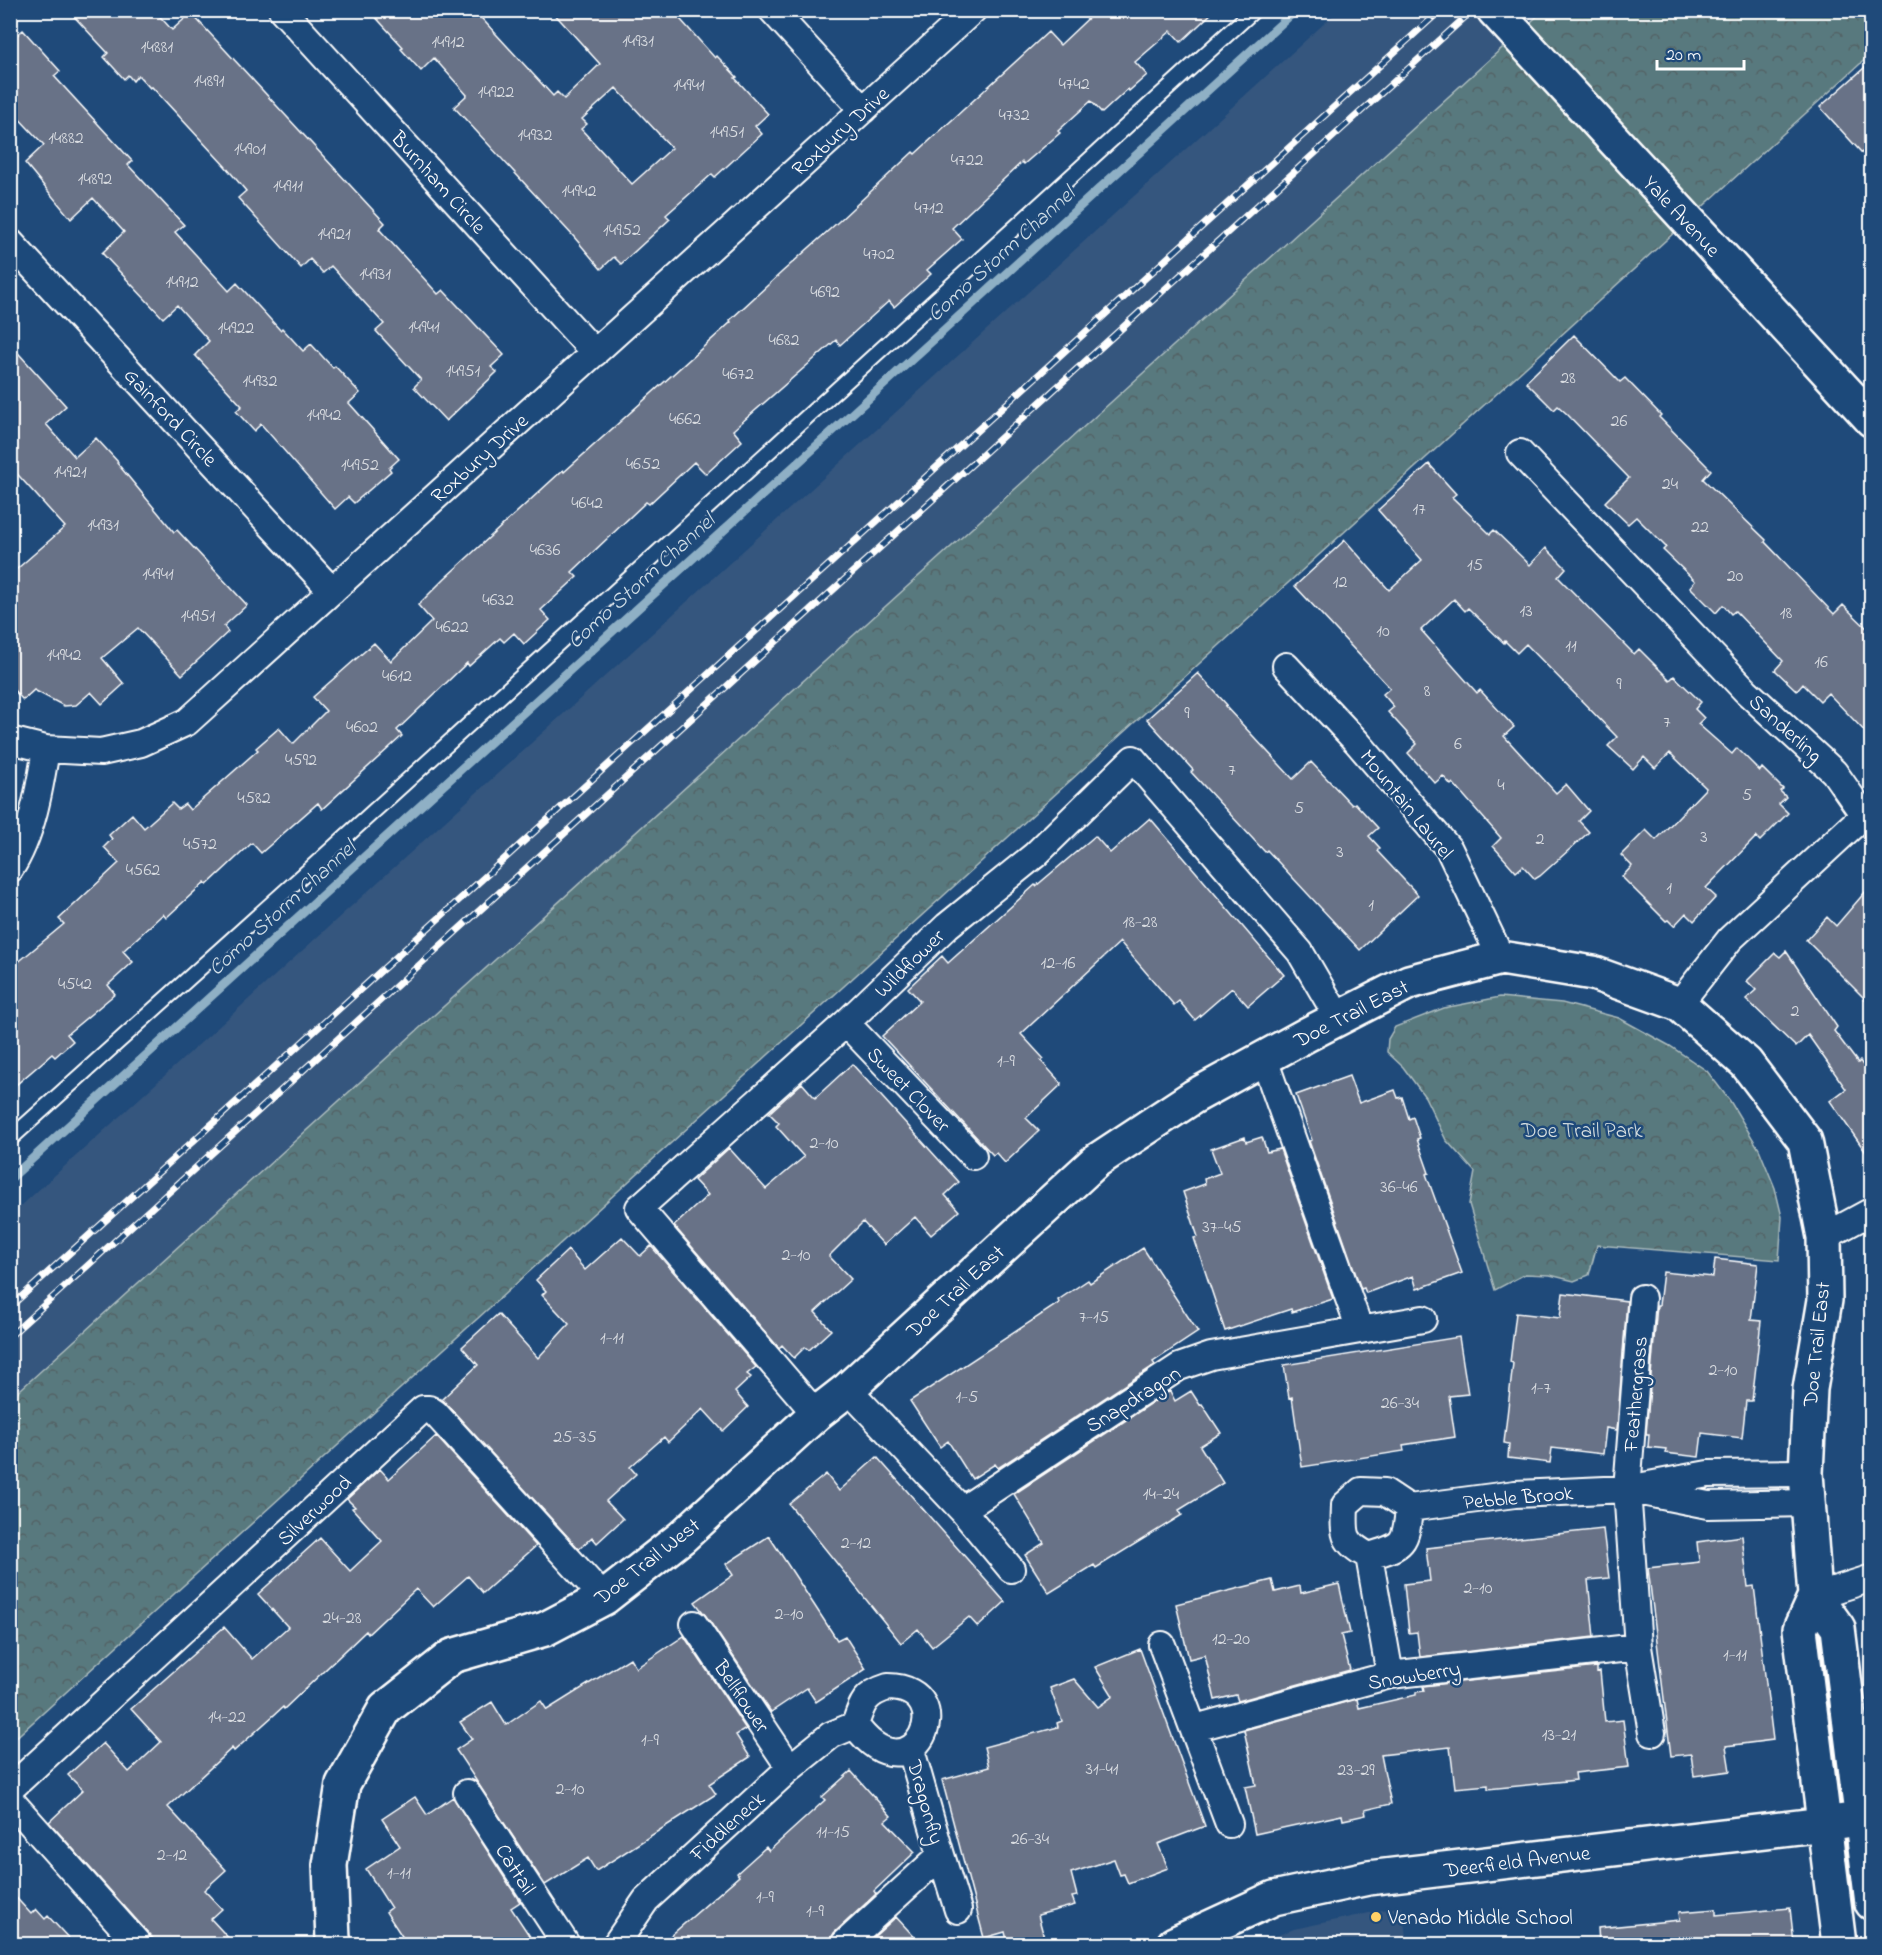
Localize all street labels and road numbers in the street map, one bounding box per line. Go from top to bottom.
street label: Roxbury Drive [786,80,899,186]
street label: Burnham Circle [382,124,493,242]
street label: Yale Avenue [1635,170,1727,265]
street label: Gainford Circle [116,362,224,475]
street label: Roxbury Drive [425,407,538,513]
street label: Sanderling [1740,688,1828,772]
street label: Mountain Laurel [1352,744,1459,867]
street label: Wildflower [868,923,953,1006]
street label: Doe Trail East [1288,973,1415,1057]
street label: Sweet Clover [859,1041,957,1140]
street label: Doe Trail East [900,1239,1012,1347]
street label: Doe Trail East [1796,1280,1839,1409]
street label: Feathergrass [1617,1335,1659,1454]
street label: Snapdragon [1081,1360,1188,1443]
street label: Silverwood [271,1469,360,1554]
street label: Pebble Brook [1462,1479,1575,1519]
street label: Doe Trail West [588,1512,707,1614]
street label: Bellflower [704,1654,776,1740]
street label: Snowberry [1366,1655,1463,1701]
street label: Dragonfly [896,1756,950,1849]
street label: Fiddleneck [683,1785,773,1870]
street label: Cattail [487,1839,542,1902]
street label: Deerfield Avenue [1441,1839,1593,1887]

